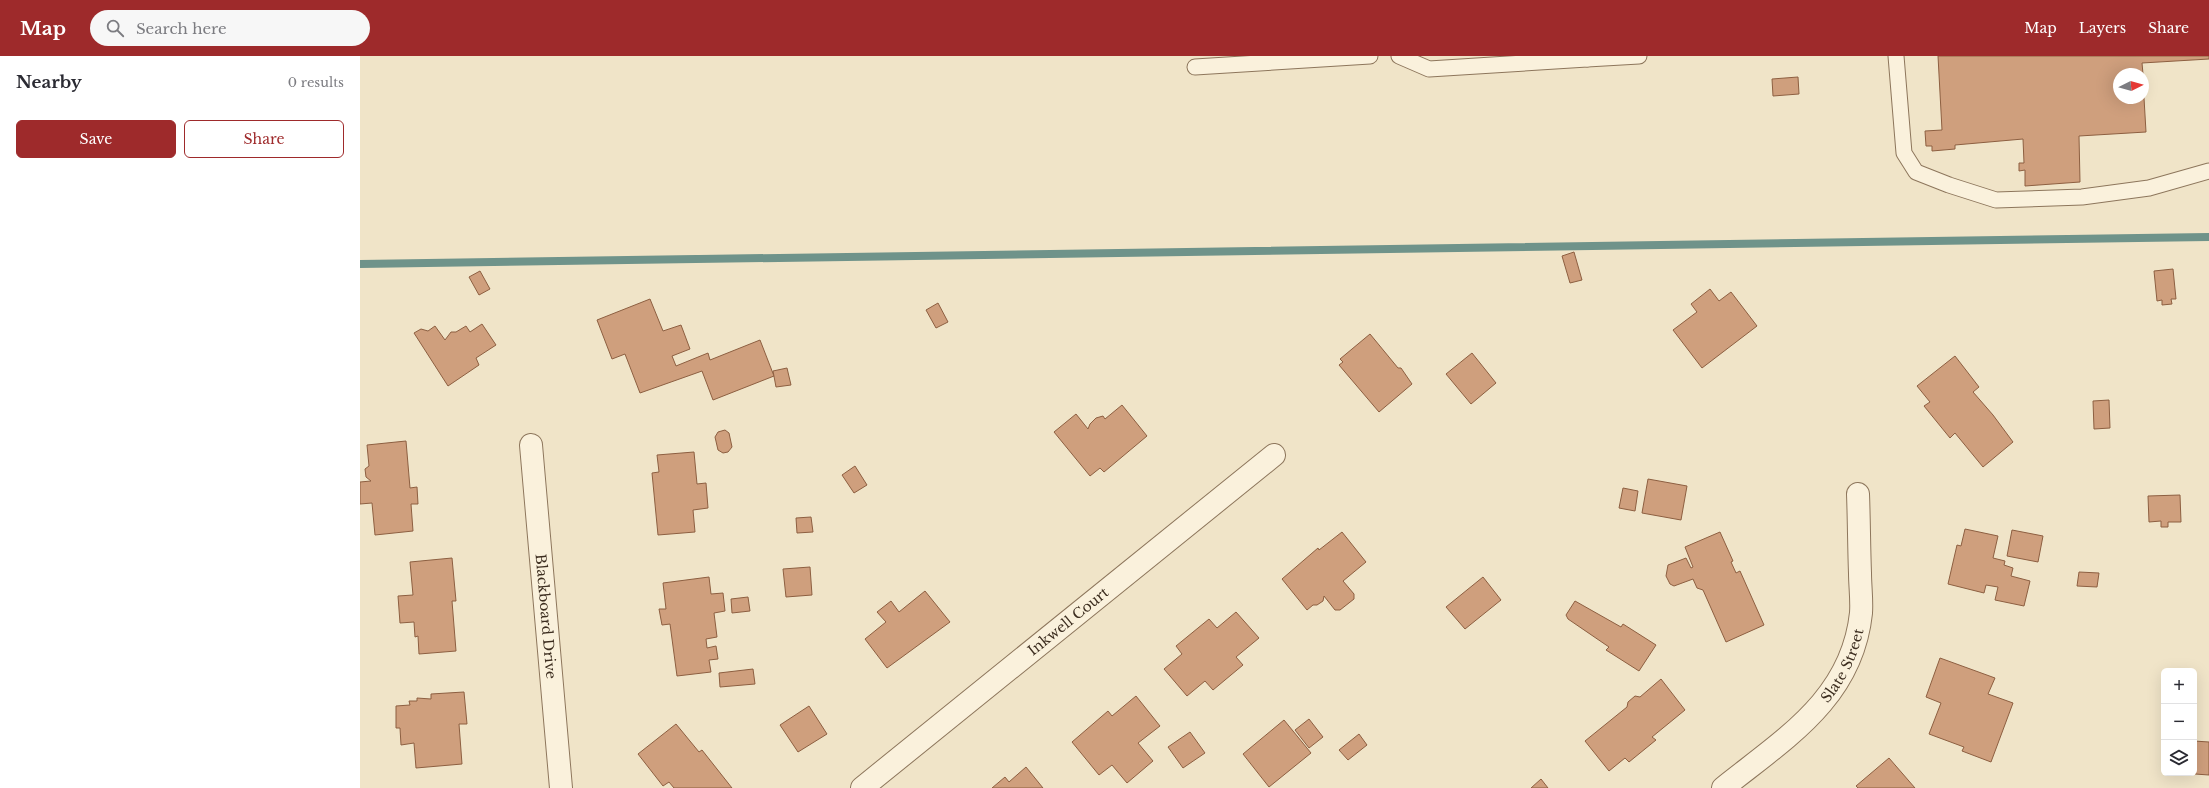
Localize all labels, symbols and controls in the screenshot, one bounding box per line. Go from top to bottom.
search box [90,10,370,46]
text: Map [20,17,66,40]
icon: search [104,17,126,39]
text: Search here [136,19,227,38]
text: Map [2024,19,2057,37]
text: Layers [2079,19,2126,37]
text: Share [2148,19,2189,37]
north arrow [2113,68,2149,104]
text: Nearby [16,72,82,93]
text: 0 results [288,74,344,91]
button: Save [16,120,176,158]
button: Share [184,120,344,158]
street label: Blackboard Drive [532,553,560,680]
street label: Inkwell Court [1024,583,1113,659]
street label: Slate Street [1817,626,1868,706]
map controls [2161,668,2197,776]
button: + [2161,668,2197,704]
button: − [2161,704,2197,740]
button: layers [2161,740,2197,776]

